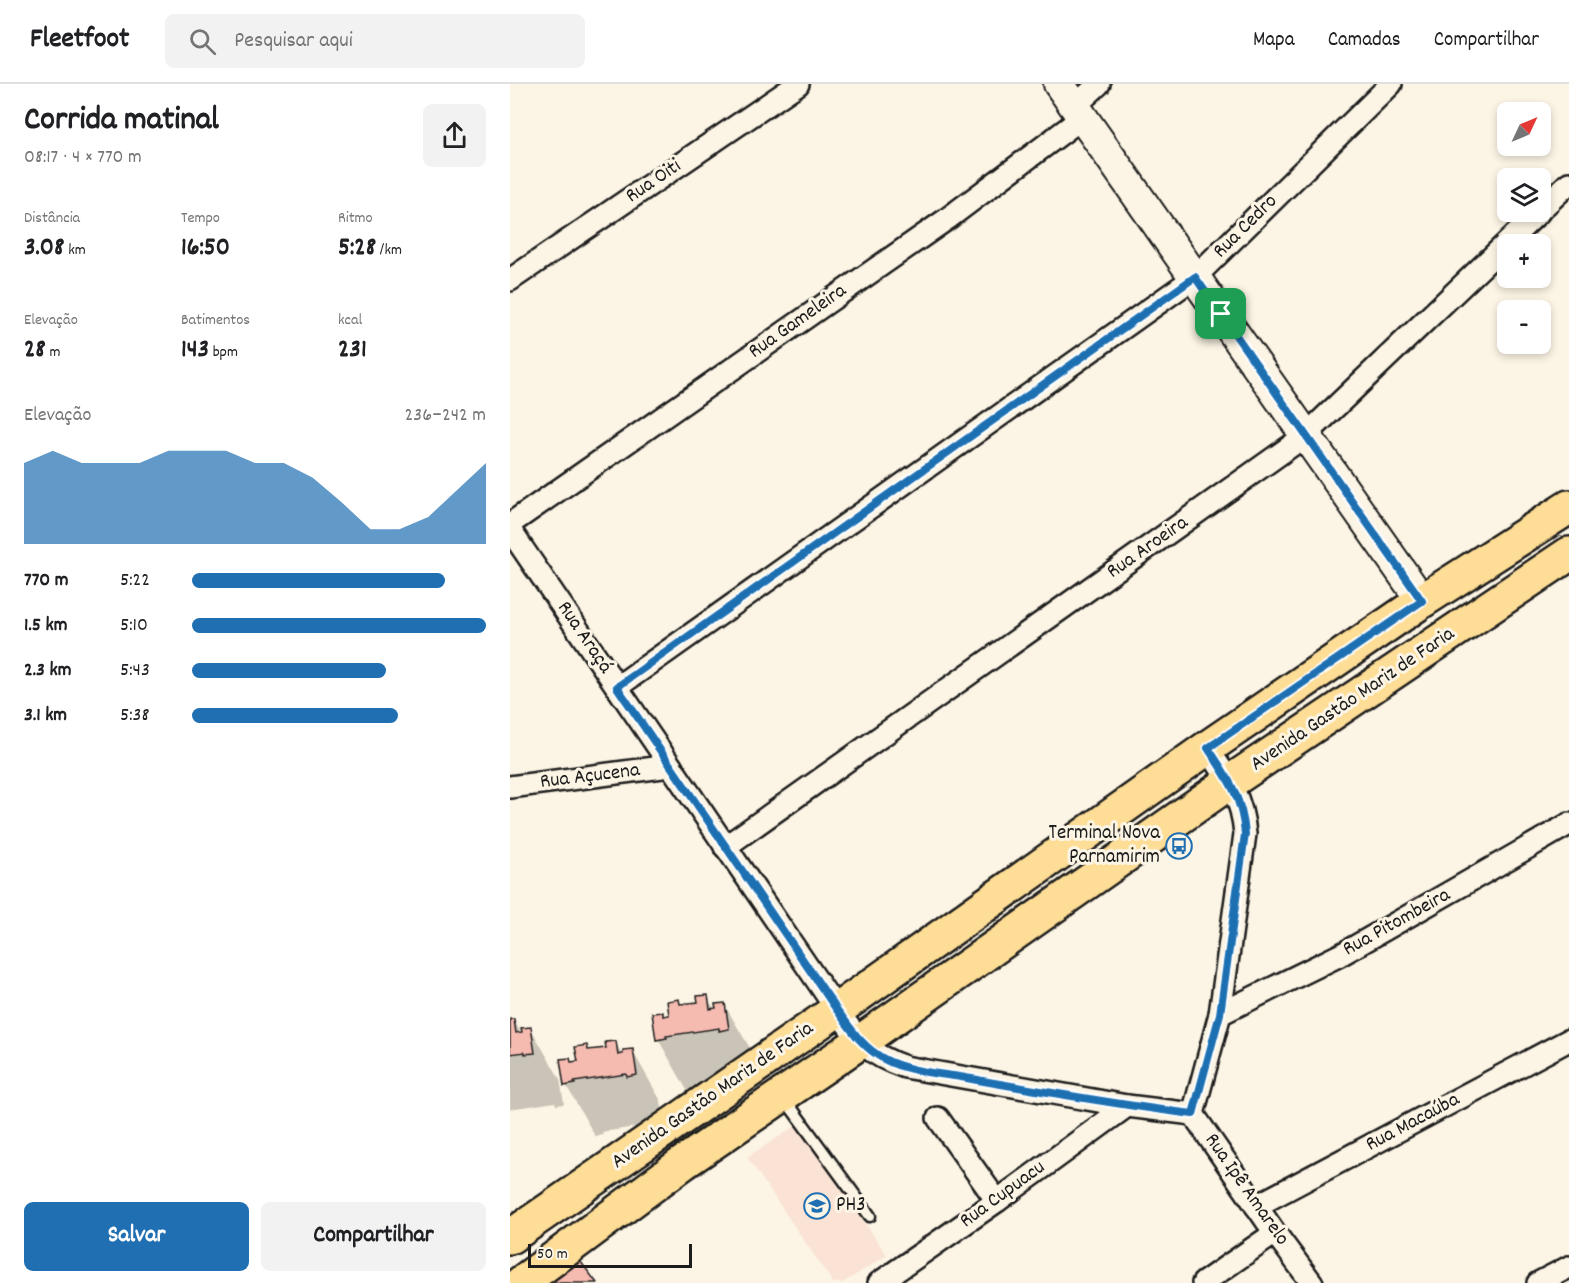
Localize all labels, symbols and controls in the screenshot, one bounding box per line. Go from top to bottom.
search box [165,14,585,68]
text: Fleetfoot [30,21,129,61]
icon: search [186,25,219,58]
text: Pesquisar aqui [234,26,353,57]
text: Mapa [1253,26,1295,56]
text: Camadas [1328,26,1401,56]
text: Compartilhar [1434,26,1539,56]
text: Corrida matinal [24,98,219,145]
north arrow [1497,102,1551,156]
map controls [1497,102,1551,354]
button: share [423,104,486,167]
text: 08:17 · 4 × 770 m [24,144,142,172]
street label: Rua Oiti [620,152,688,212]
button: layers [1497,168,1551,222]
street label: Rua Cedro [1207,188,1285,266]
text: Distância [24,207,80,230]
text: Tempo [181,207,220,230]
text: Ritmo [338,207,373,230]
text: 3.08 [24,230,64,267]
text: 16:50 [181,230,230,267]
text: 5:28 [338,230,376,267]
button: + [1497,234,1551,288]
text: km [64,239,86,262]
text: /km [376,239,402,262]
street label: Rua Gameleira [743,276,854,367]
pin [1195,288,1246,339]
icon: arrive [1204,297,1237,330]
button: − [1497,300,1551,354]
text: Elevação [24,309,78,332]
text: Batimentos [181,309,250,332]
text: kcal [338,309,362,332]
text: 28 [24,332,46,369]
text: 143 [181,332,209,369]
text: 231 [338,332,367,369]
text: m [46,341,60,364]
text: bpm [209,341,238,364]
text: Elevação [24,402,91,430]
text: 236–242 m [405,402,486,430]
street label: Rua Aroeira [1101,508,1196,587]
text: 770 m [24,567,69,595]
text: 5:22 [120,567,150,595]
street label: Rua Araçá [549,596,620,681]
text: 1.5 km [24,612,67,640]
text: 5:10 [120,612,148,640]
street label: Avenida Gastão Mariz de Faria [1245,620,1462,780]
text: 2.3 km [24,657,71,685]
text: 5:43 [120,657,150,685]
text: 3.1 km [24,702,67,730]
text: 5:38 [120,702,149,730]
street label: Rua Açucena [538,756,643,798]
place label: Terminal Nova Parnamirim [1049,819,1161,873]
bus stop icon: Terminal Nova Parnamirim [1164,831,1194,861]
street label: Rua Pitombeira [1338,881,1457,965]
street label: Avenida Gastão Mariz de Faria [606,1014,821,1177]
street label: Rua Macaúba [1361,1085,1466,1160]
street label: Rua Ipê Amarelo [1196,1128,1296,1252]
street label: Rua Cupuacu [954,1154,1052,1236]
school or university icon: PH3 [802,1191,832,1221]
place label: PH3 [836,1191,866,1221]
button: Salvar [24,1202,249,1271]
button: Compartilhar [261,1202,486,1271]
scale bar [528,1241,692,1268]
text: 50 m [537,1243,568,1266]

